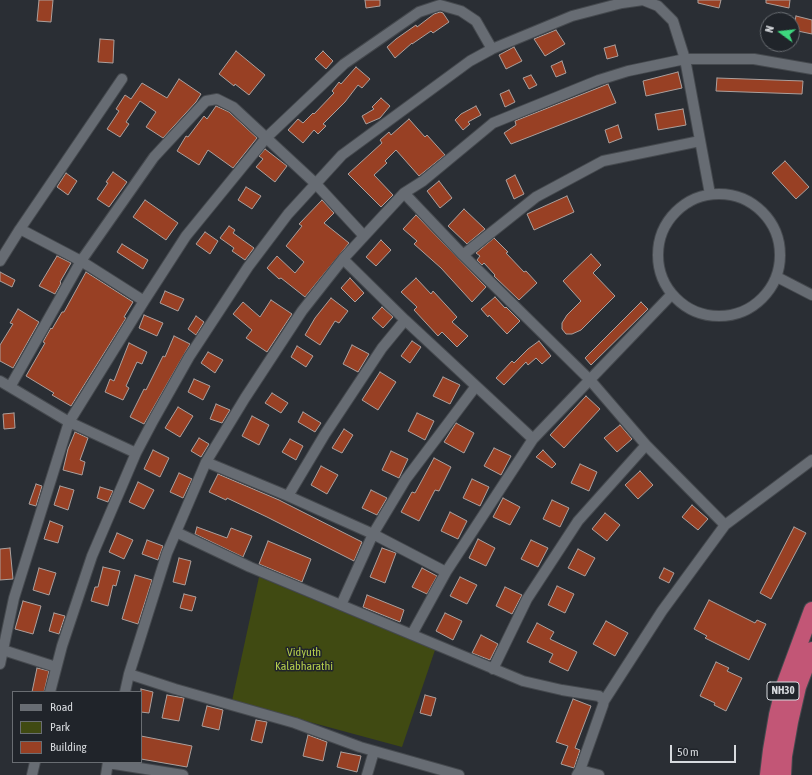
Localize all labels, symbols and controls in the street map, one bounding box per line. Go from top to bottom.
north arrow [760,12,800,52]
text: N [763,24,776,34]
park label: Vidyuth Kalabharathi [275,645,333,673]
road number: NH30 [767,682,799,700]
legend [12,691,142,763]
text: Road [50,700,73,714]
text: Park [50,720,70,734]
scale bar [672,737,738,763]
text: Building [50,740,87,754]
text: 50 m [677,745,699,759]

